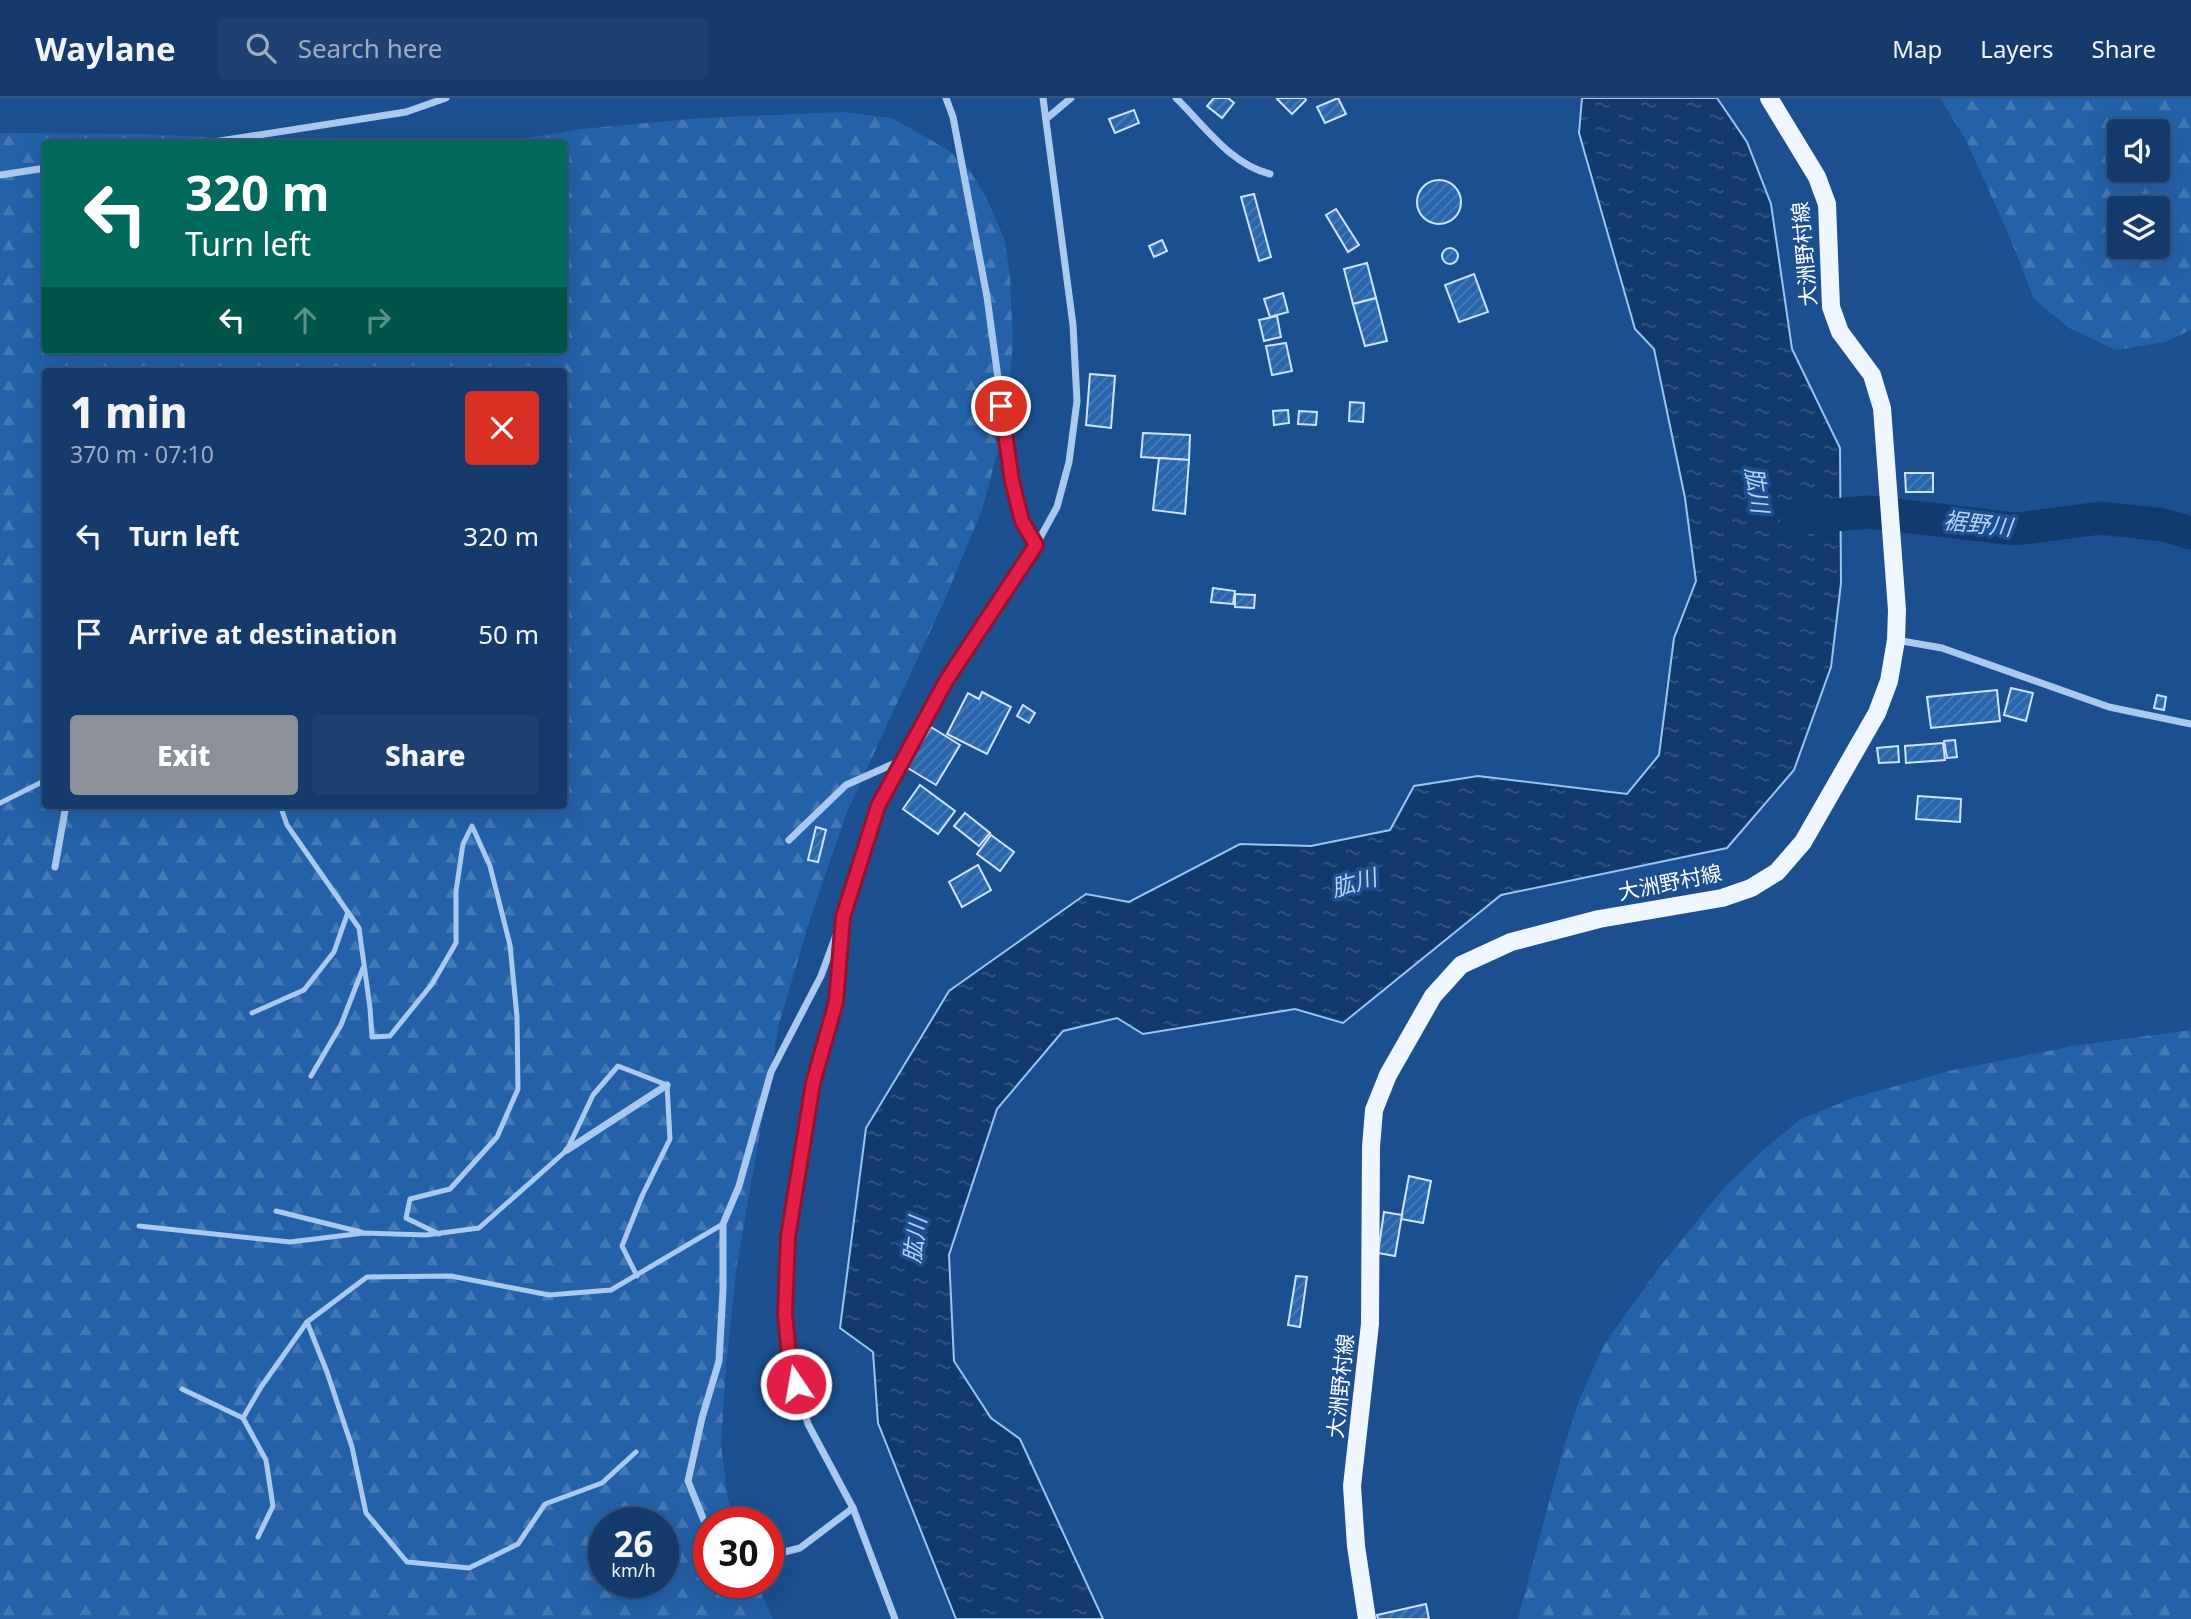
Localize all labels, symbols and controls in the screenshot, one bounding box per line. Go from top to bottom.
search box [218,17,708,80]
text: Waylane [35,26,176,71]
icon: search [242,29,280,67]
text: Search here [298,30,442,66]
text: Map [1892,32,1942,65]
text: Layers [1980,32,2054,65]
text: Share [2092,32,2156,65]
map controls [2107,119,2170,259]
button: sound [2107,119,2170,182]
text: 320 m [185,159,330,225]
icon: left [70,168,161,259]
button: layers [2107,196,2170,259]
street label: 大洲野村線 [1785,201,1823,308]
text: Turn left [185,222,311,265]
icon: left [213,301,251,339]
icon: ahead [286,301,324,339]
icon: right [359,301,397,339]
pin [971,376,1031,436]
text: 1 min [70,383,187,440]
icon: arrive [982,387,1020,425]
button: close [465,391,539,465]
text: 370 m · 07:10 [70,438,214,470]
water label: 肱川 [1739,465,1778,518]
water label: 裾野川 [1942,503,2017,543]
icon: left [70,517,108,555]
text: Turn left [129,518,240,554]
text: 320 m [463,518,539,554]
icon: arrive [70,615,108,653]
text: Arrive at destination [129,616,398,652]
text: 50 m [478,616,539,652]
button: Exit [70,715,298,795]
button: Share [312,715,539,795]
street label: 大洲野村線 [1616,858,1724,906]
water label: 肱川 [1327,859,1383,904]
water label: 肱川 [895,1212,933,1265]
street label: 大洲野村線 [1321,1332,1359,1440]
position arrow [759,1347,833,1421]
speed limit sign: 30 [693,1507,784,1598]
text: 26 [613,1520,654,1567]
text: km/h [611,1558,656,1582]

